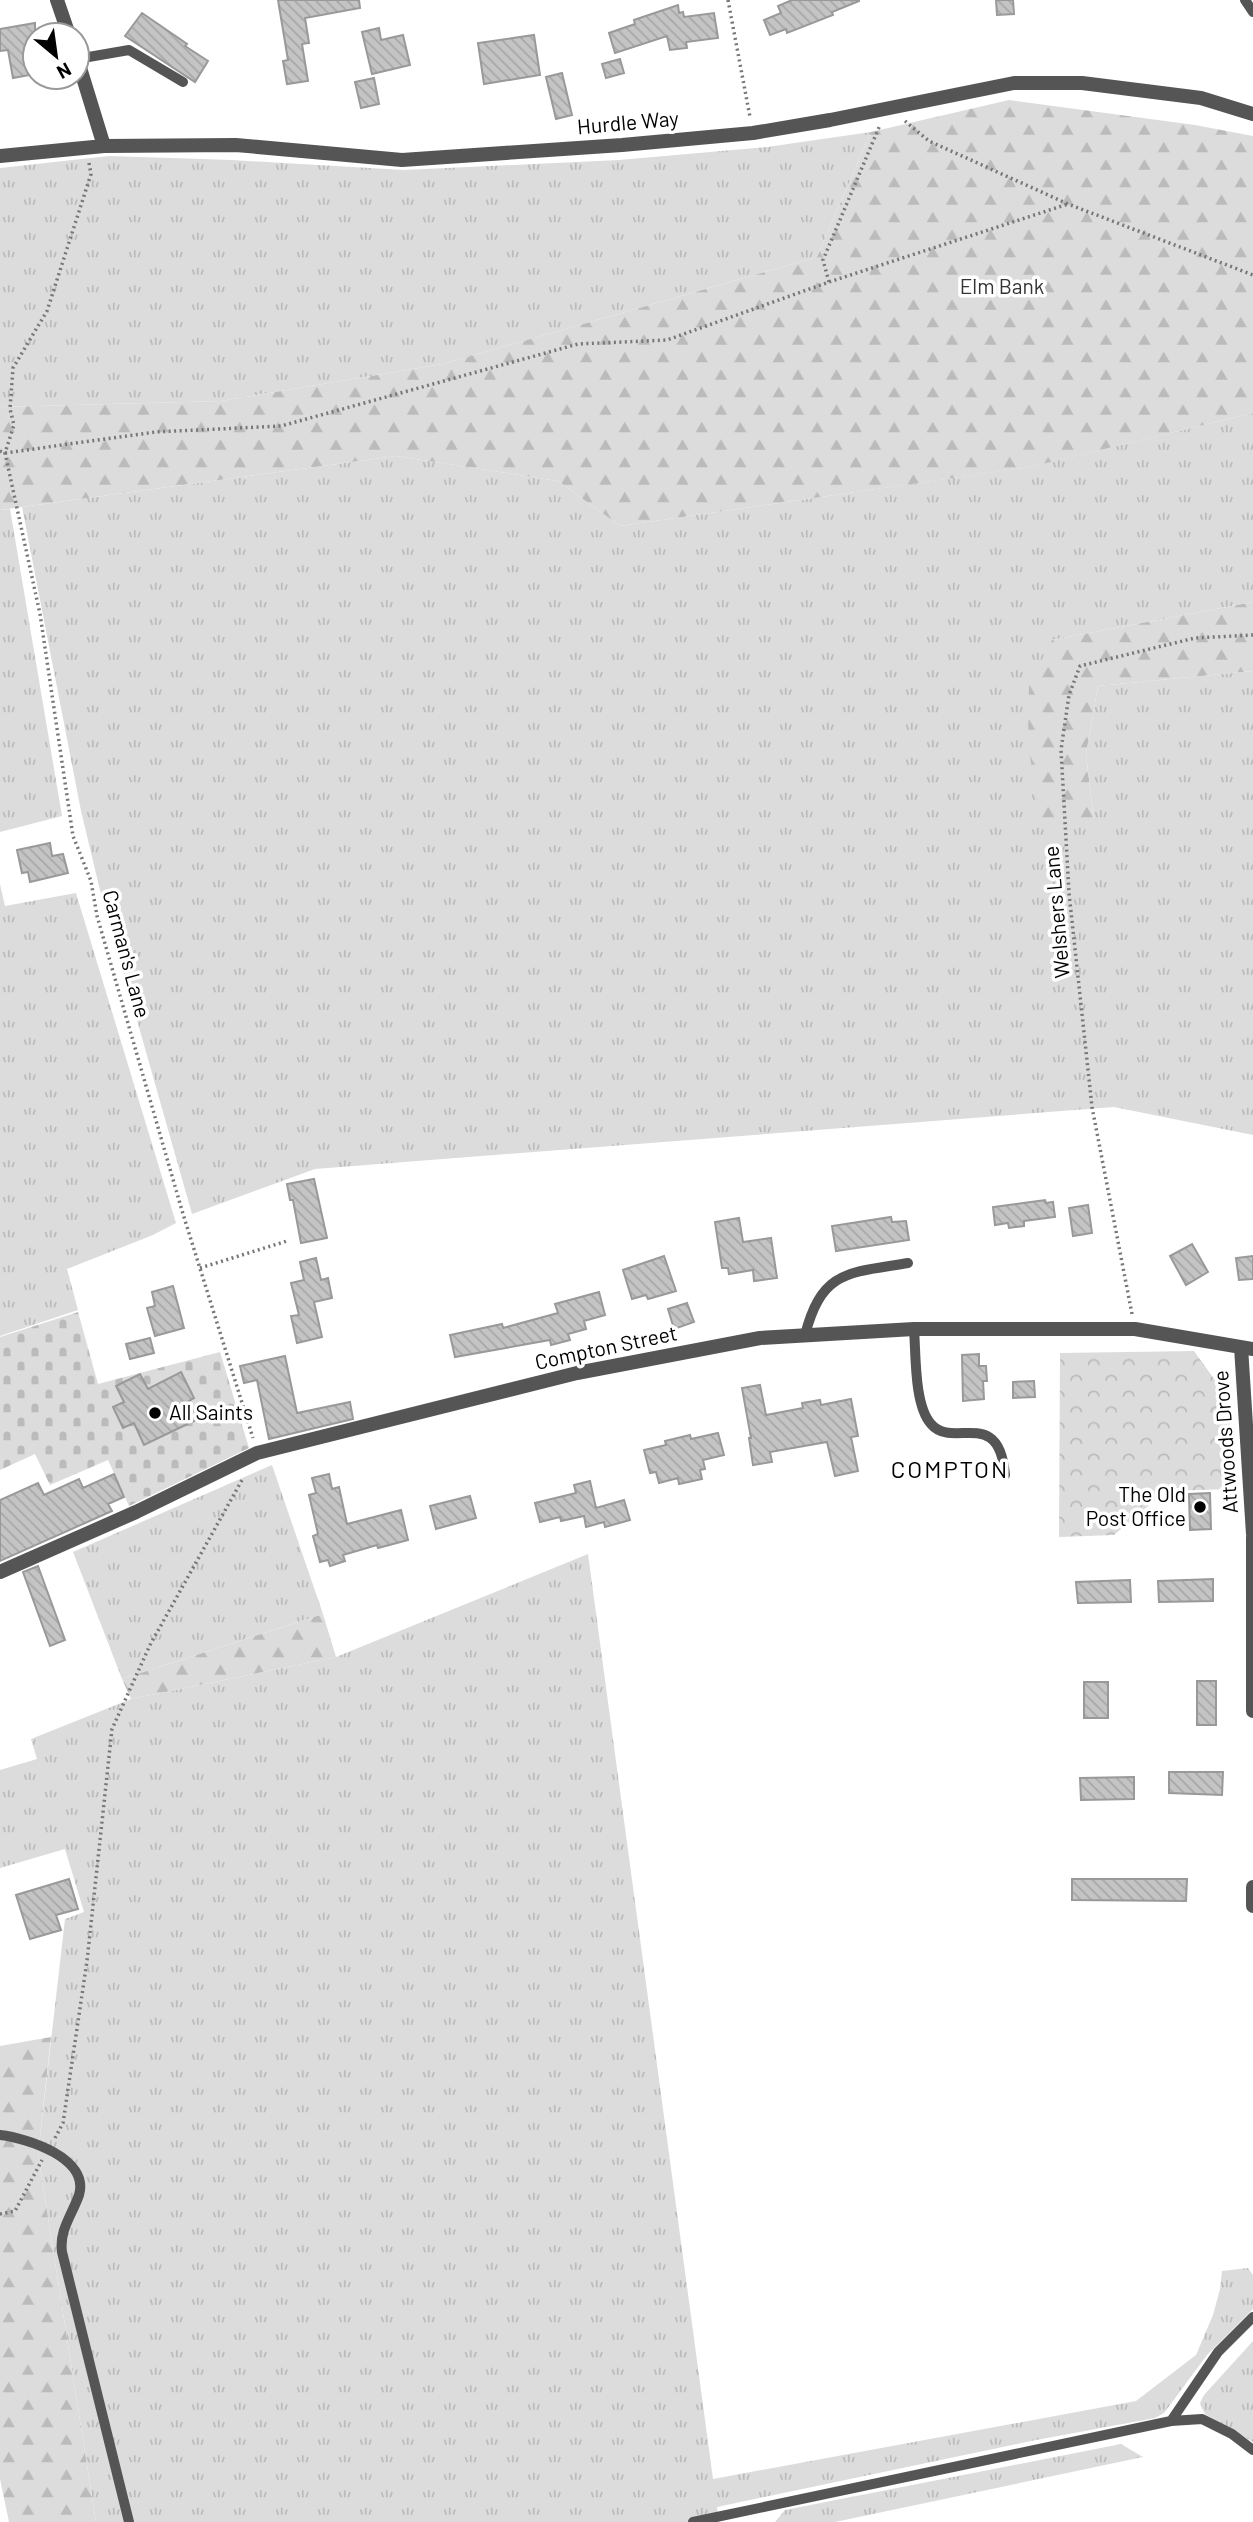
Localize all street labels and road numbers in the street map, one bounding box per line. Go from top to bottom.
street label: Hurdle Way [576,105,680,138]
street label: Welshers Lane [1037,845,1074,979]
street label: Carman's Lane [98,887,157,1020]
street label: Compton Street [532,1319,679,1374]
street label: Attwoods Drove [1207,1370,1242,1515]

